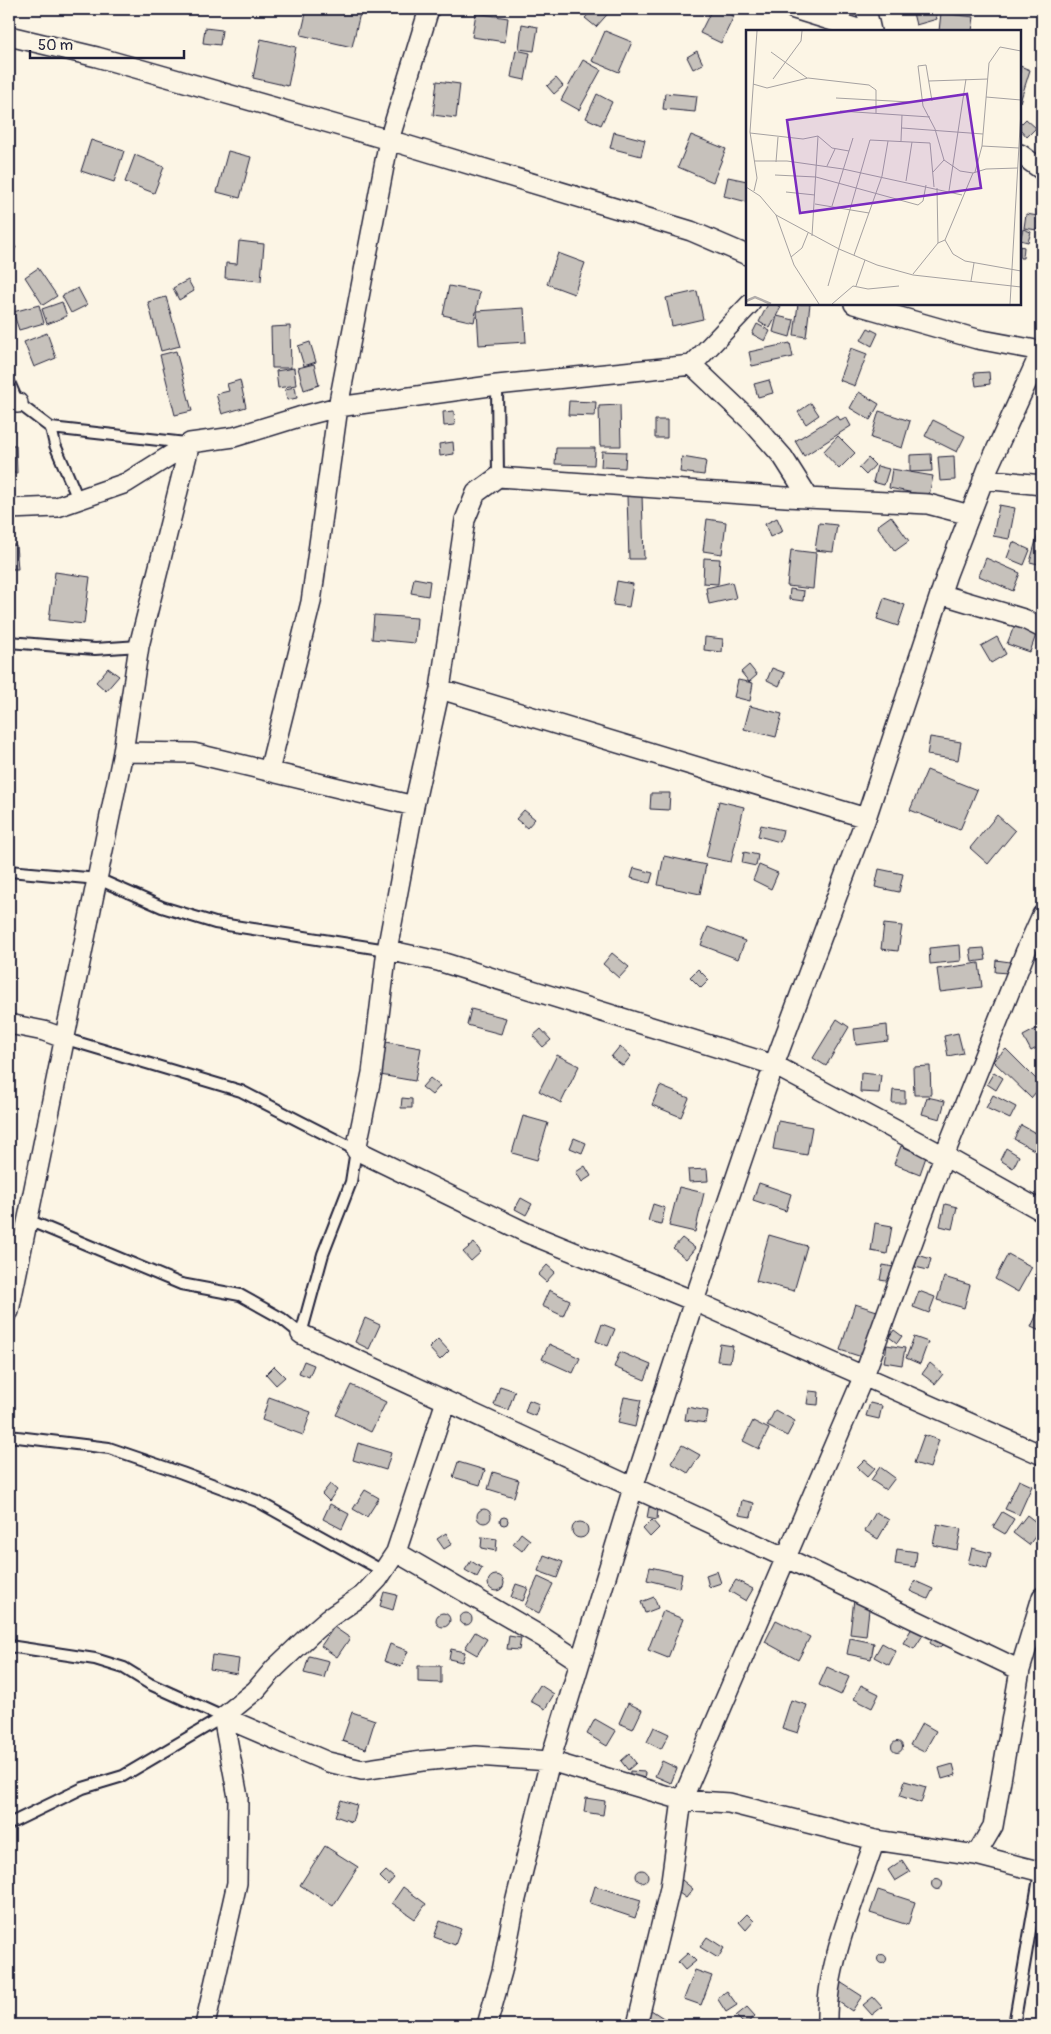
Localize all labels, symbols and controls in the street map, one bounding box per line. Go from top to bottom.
scale bar [30,28,184,60]
inset map [746,30,1021,305]
text: 50 m [38,36,73,55]

